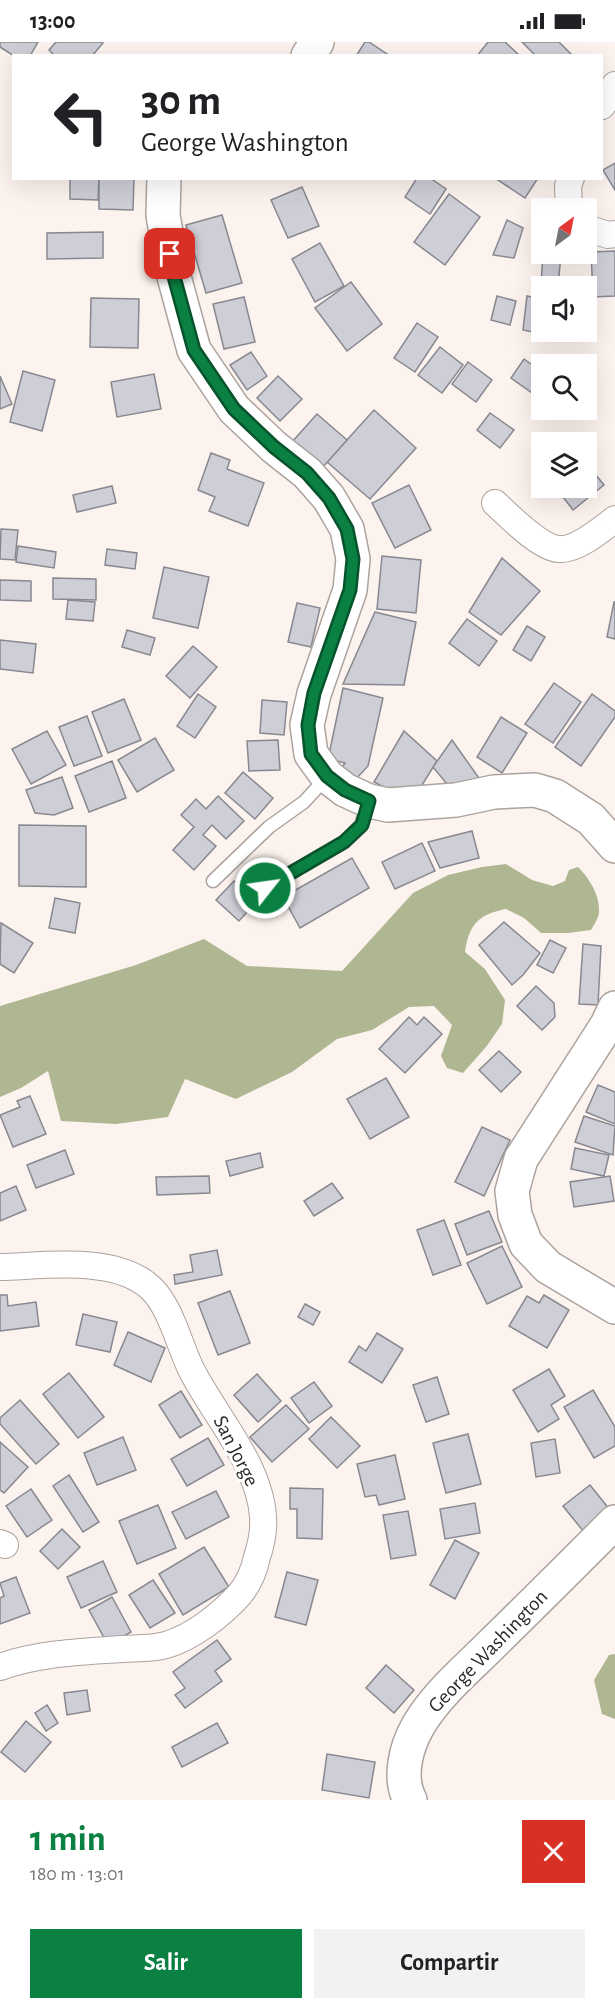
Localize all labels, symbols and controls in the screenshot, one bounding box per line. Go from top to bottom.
text: 13:00 [30,10,75,32]
icon: left [42,78,120,156]
text: 30 m [141,80,221,122]
text: George Washington [141,129,349,156]
north arrow [531,198,597,264]
map controls [531,198,597,498]
pin [144,228,195,279]
icon: arrive [153,237,186,270]
button: sound [531,276,597,342]
button: search [531,354,597,420]
button: layers [531,432,597,498]
position arrow [233,856,297,920]
street label: San Jorge [209,1412,263,1490]
street label: George Washington [424,1586,552,1716]
button: close [522,1820,585,1883]
text: 1 min [30,1821,106,1857]
text: 180 m · 13:01 [30,1864,125,1884]
button: Salir [30,1929,302,1998]
button: Compartir [314,1929,585,1998]

